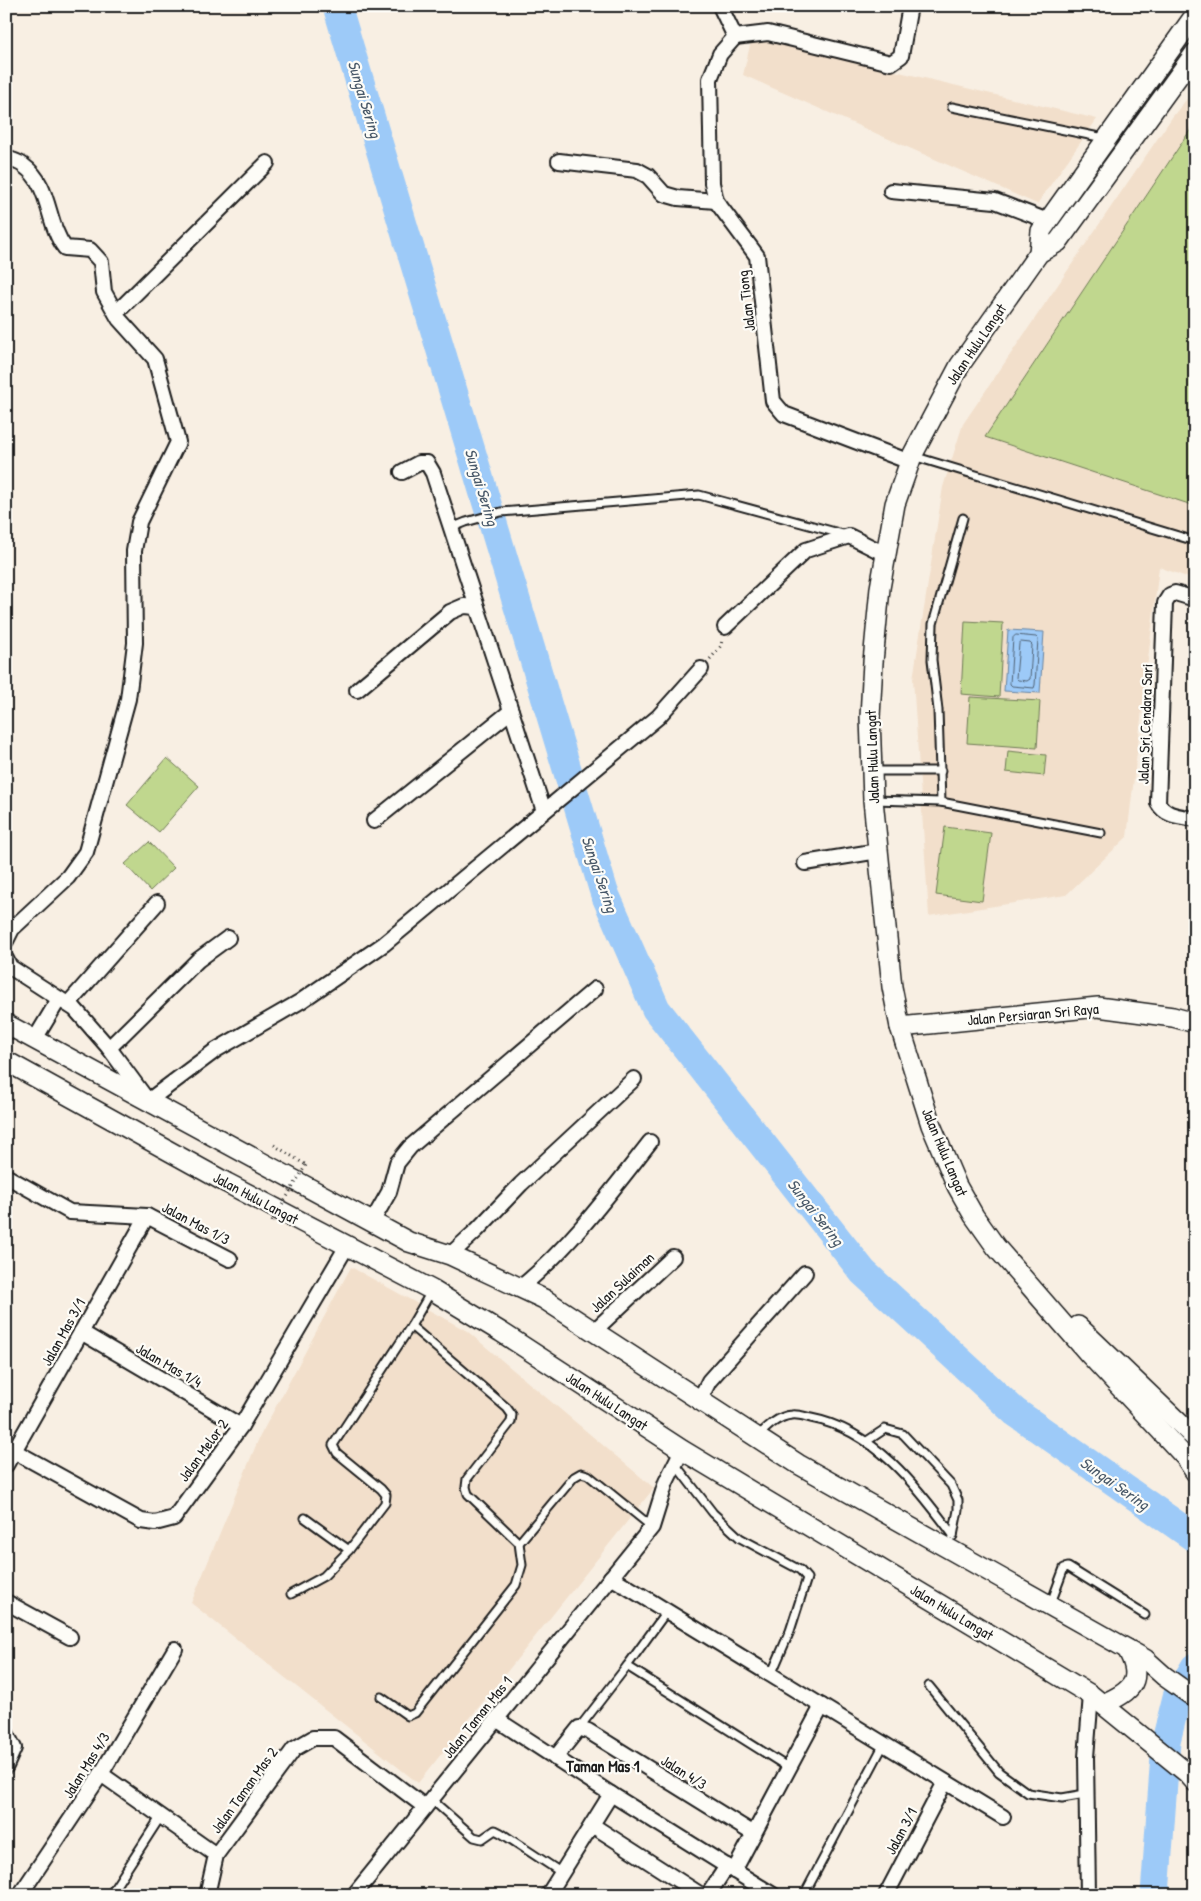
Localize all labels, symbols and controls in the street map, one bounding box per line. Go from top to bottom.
water label: Sungai Sering [343,58,387,141]
street label: Jalan Tiong [732,269,760,333]
street label: Jalan Hulu Langat [941,298,1011,389]
water label: Sungai Sering [460,446,504,529]
street label: Jalan Sri Cendara Sari [1132,663,1158,785]
street label: Jalan Hulu Langat [860,709,884,804]
water label: Sungai Sering [577,833,624,916]
street label: Jalan Persiaran Sri Raya [966,998,1100,1030]
street label: Jalan Hulu Langat [917,1105,973,1200]
street label: Jalan Hulu Langat [210,1167,303,1230]
water label: Sungai Sering [783,1174,850,1251]
street label: Jalan Mas 1/3 [158,1196,234,1250]
street label: Jalan Sulaiman [585,1247,659,1317]
street label: Jalan Mas 3/1 [36,1295,90,1369]
street label: Jalan Mas 1/4 [132,1338,206,1393]
street label: Jalan Hulu Langat [562,1367,653,1436]
street label: Jalan Melor 2 [173,1414,233,1486]
water label: Sungai Sering [1076,1451,1155,1515]
street label: Jalan Hulu Langat [906,1579,998,1646]
street label: Jalan Taman Mas 1 [437,1671,517,1763]
street label: Jalan Mas 4/3 [57,1728,115,1802]
street label: Jalan Taman Mas 2 [206,1743,282,1837]
street label: Jalan 4/3 [657,1750,711,1794]
district label: Taman Mas 1 [565,1755,640,1777]
street label: Jalan 3/1 [880,1804,922,1858]

